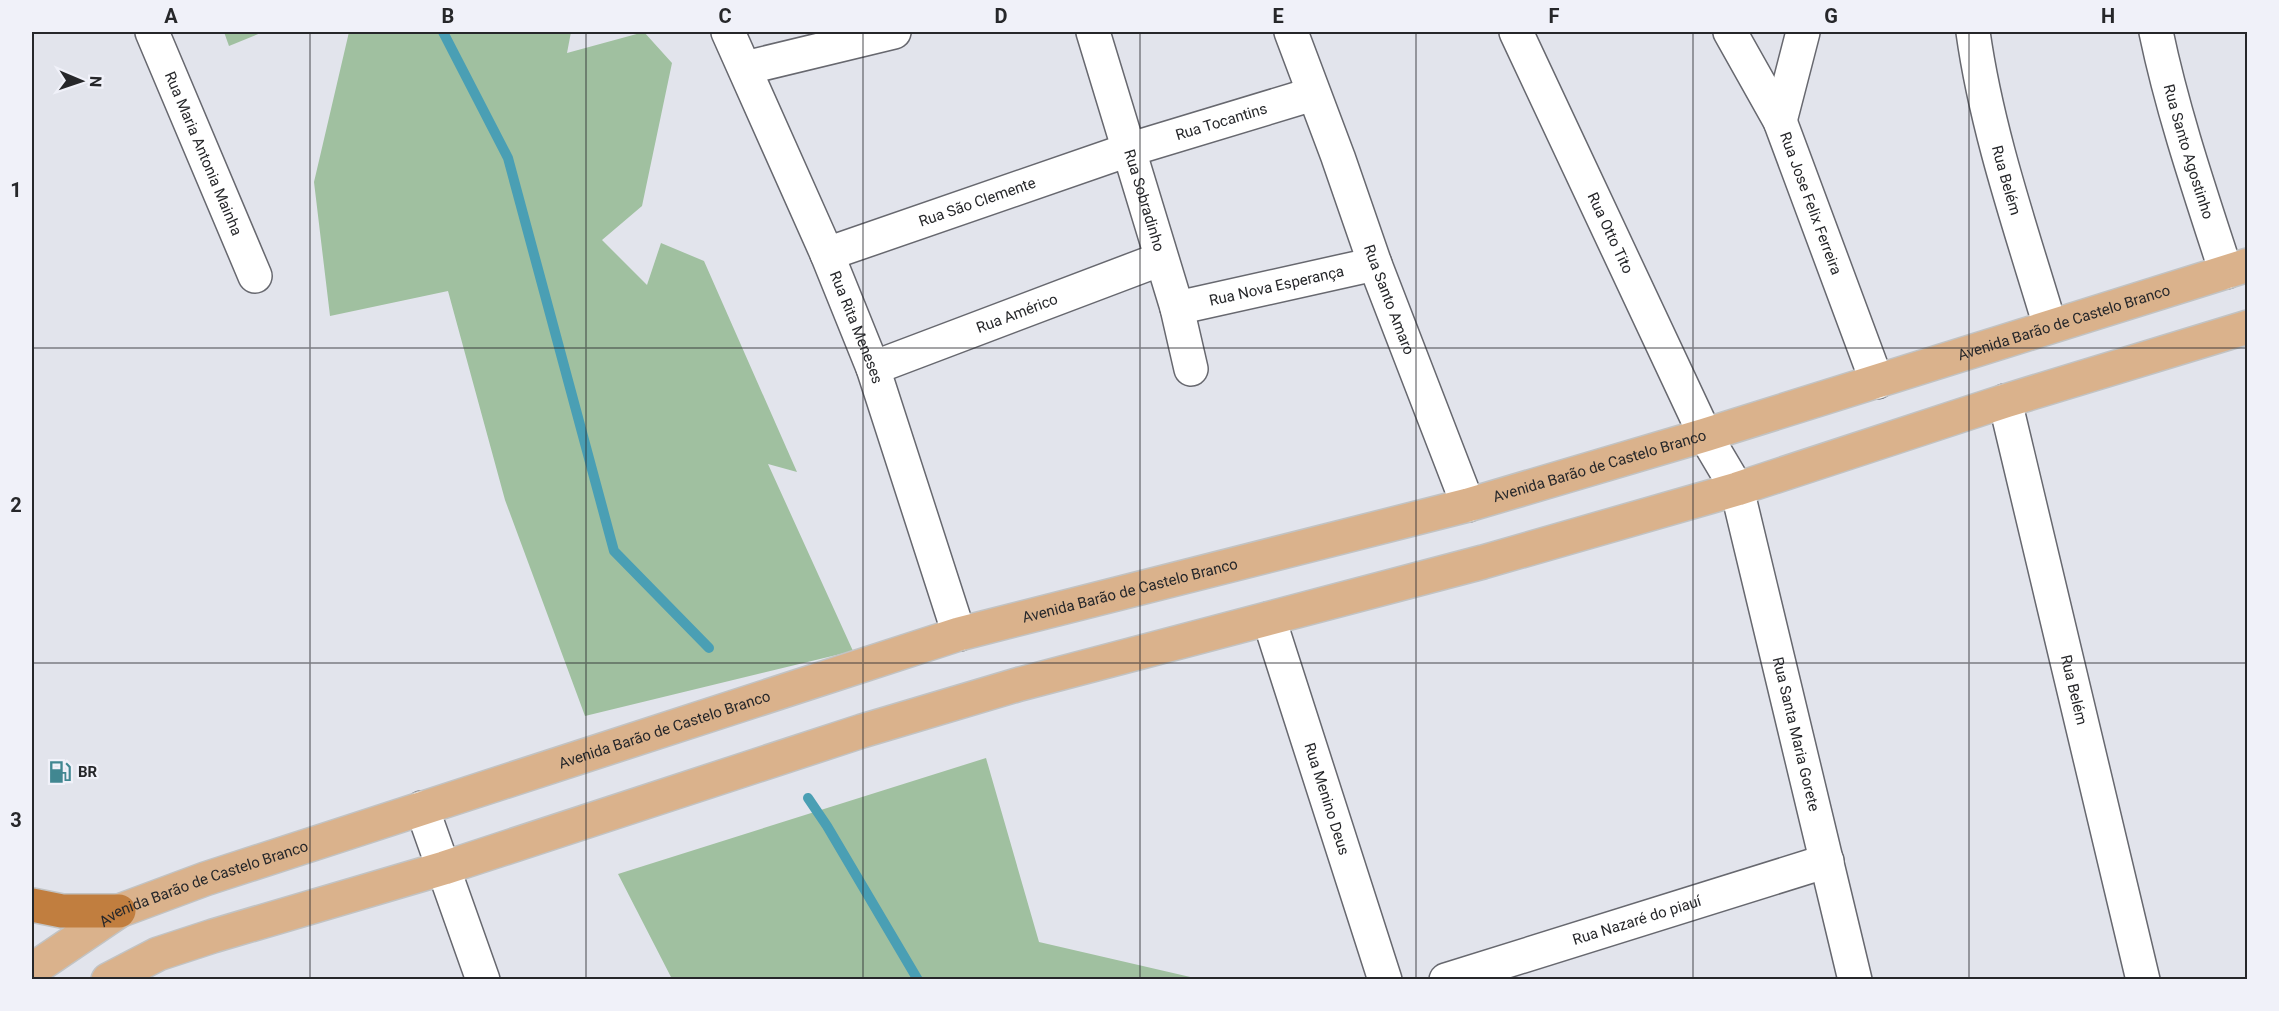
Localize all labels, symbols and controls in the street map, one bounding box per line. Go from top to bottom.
text: A [164,4,178,28]
text: B [442,4,454,28]
text: C [718,4,732,28]
text: D [995,4,1008,28]
text: E [1272,4,1284,28]
text: F [1549,4,1560,28]
text: G [1824,4,1838,28]
text: H [2101,4,2115,28]
north arrow [51,51,111,111]
street label: Rua Maria Antonia Mainha [161,69,246,238]
text: N [86,76,105,87]
street label: Rua Santo Agostinho [2160,82,2217,221]
street label: Rua Tocantins [1173,99,1269,144]
street label: Rua Jose Felix Ferreira [1776,129,1845,277]
street label: Rua Belém [1988,143,2025,217]
street label: Rua Sobradinho [1120,147,1168,253]
street label: Rua São Clemente [916,174,1038,231]
text: 1 [10,178,22,202]
street label: Rua Otto Tito [1584,190,1637,276]
street label: Rua Santo Amaro [1360,242,1418,357]
street label: Rua Nova Esperança [1207,262,1346,310]
street label: Rua Rita Meneses [826,268,886,386]
street label: Avenida Barão de Castelo Branco [1956,281,2172,364]
street label: Rua Américo [974,290,1060,337]
street label: Avenida Barão de Castelo Branco [1491,426,1708,506]
text: 2 [10,493,22,517]
street label: Avenida Barão de Castelo Branco [1020,555,1239,627]
street label: Rua Belém [2057,653,2091,727]
street label: Rua Santa Maria Gorete [1769,655,1823,813]
street label: Avenida Barão de Castelo Branco [556,687,773,772]
street label: Rua Menino Deus [1300,741,1353,857]
fuel station icon: BR [47,759,73,785]
place label: BR [78,763,98,781]
text: 3 [10,808,22,832]
street label: Avenida Barão de Castelo Branco [96,837,310,931]
street label: Rua Nazaré do piauí [1570,891,1705,949]

